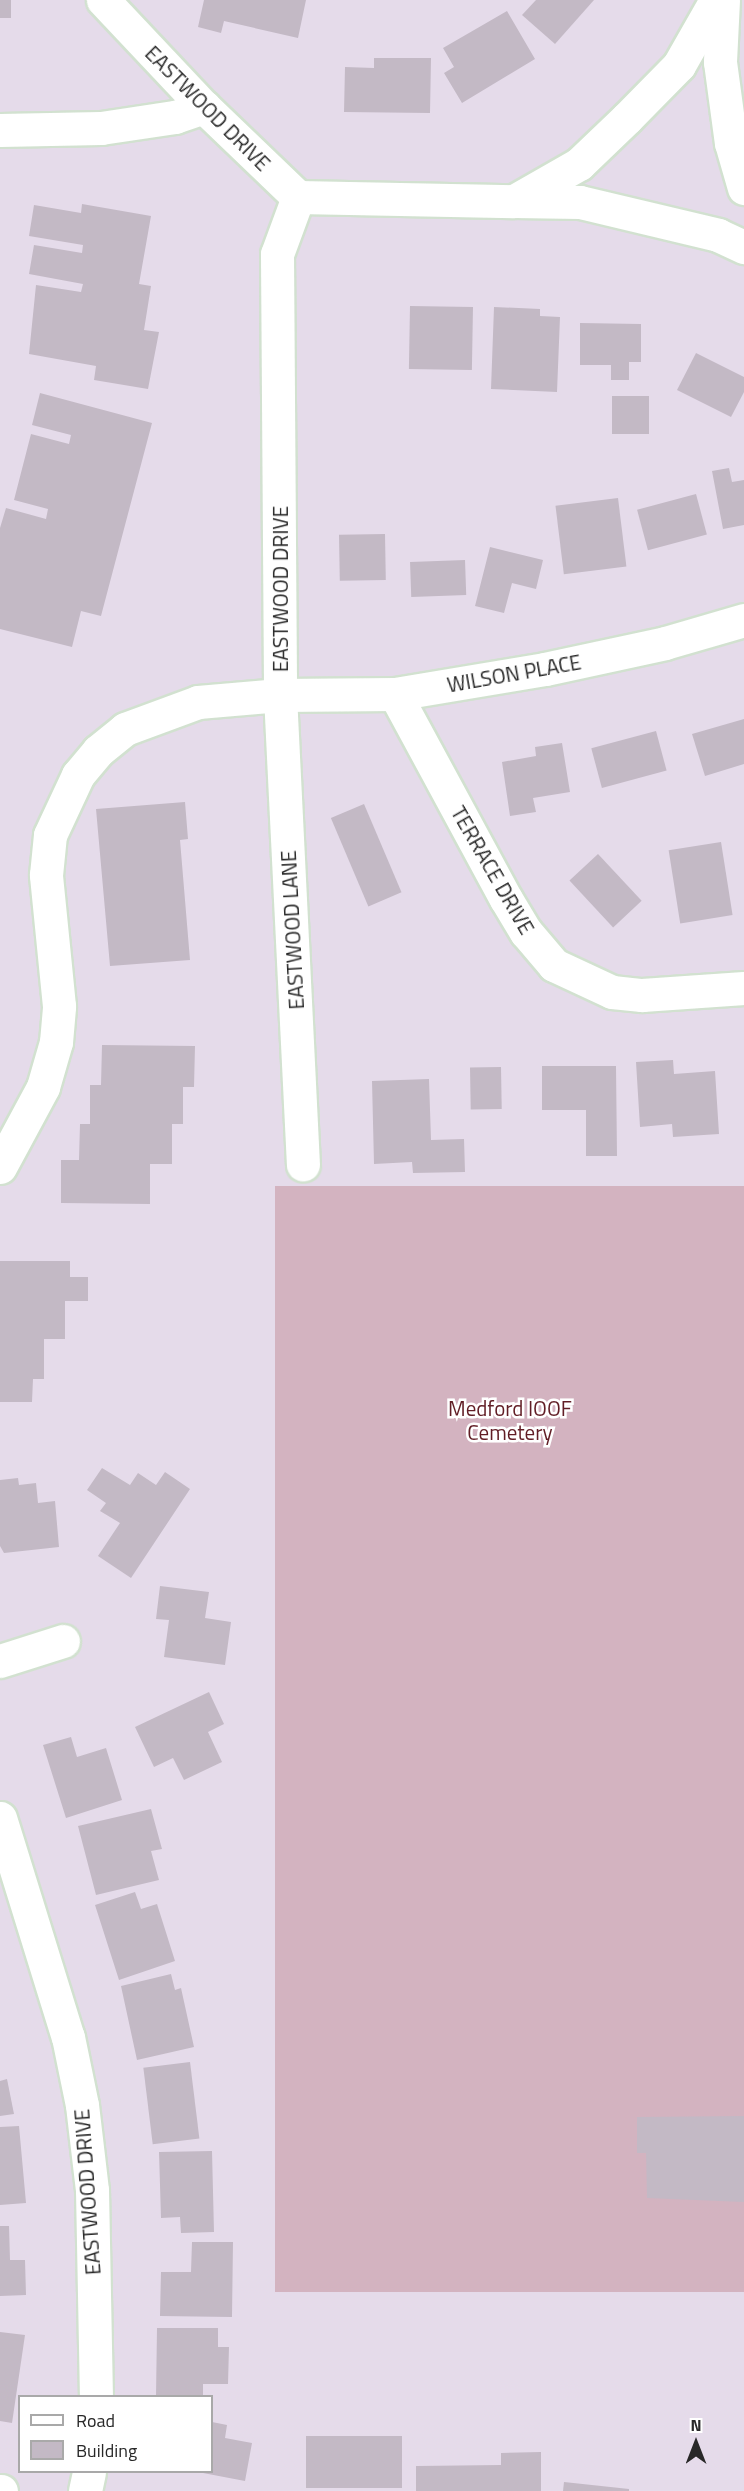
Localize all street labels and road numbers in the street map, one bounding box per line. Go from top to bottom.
street label: EASTWOOD DRIVE [140,40,276,176]
street label: EASTWOOD DRIVE [267,506,293,672]
street label: WILSON PLACE [445,649,583,697]
street label: TERRACE DRIVE [446,801,540,939]
street label: EASTWOOD LANE [275,850,309,1010]
street label: EASTWOOD DRIVE [69,2108,105,2276]

